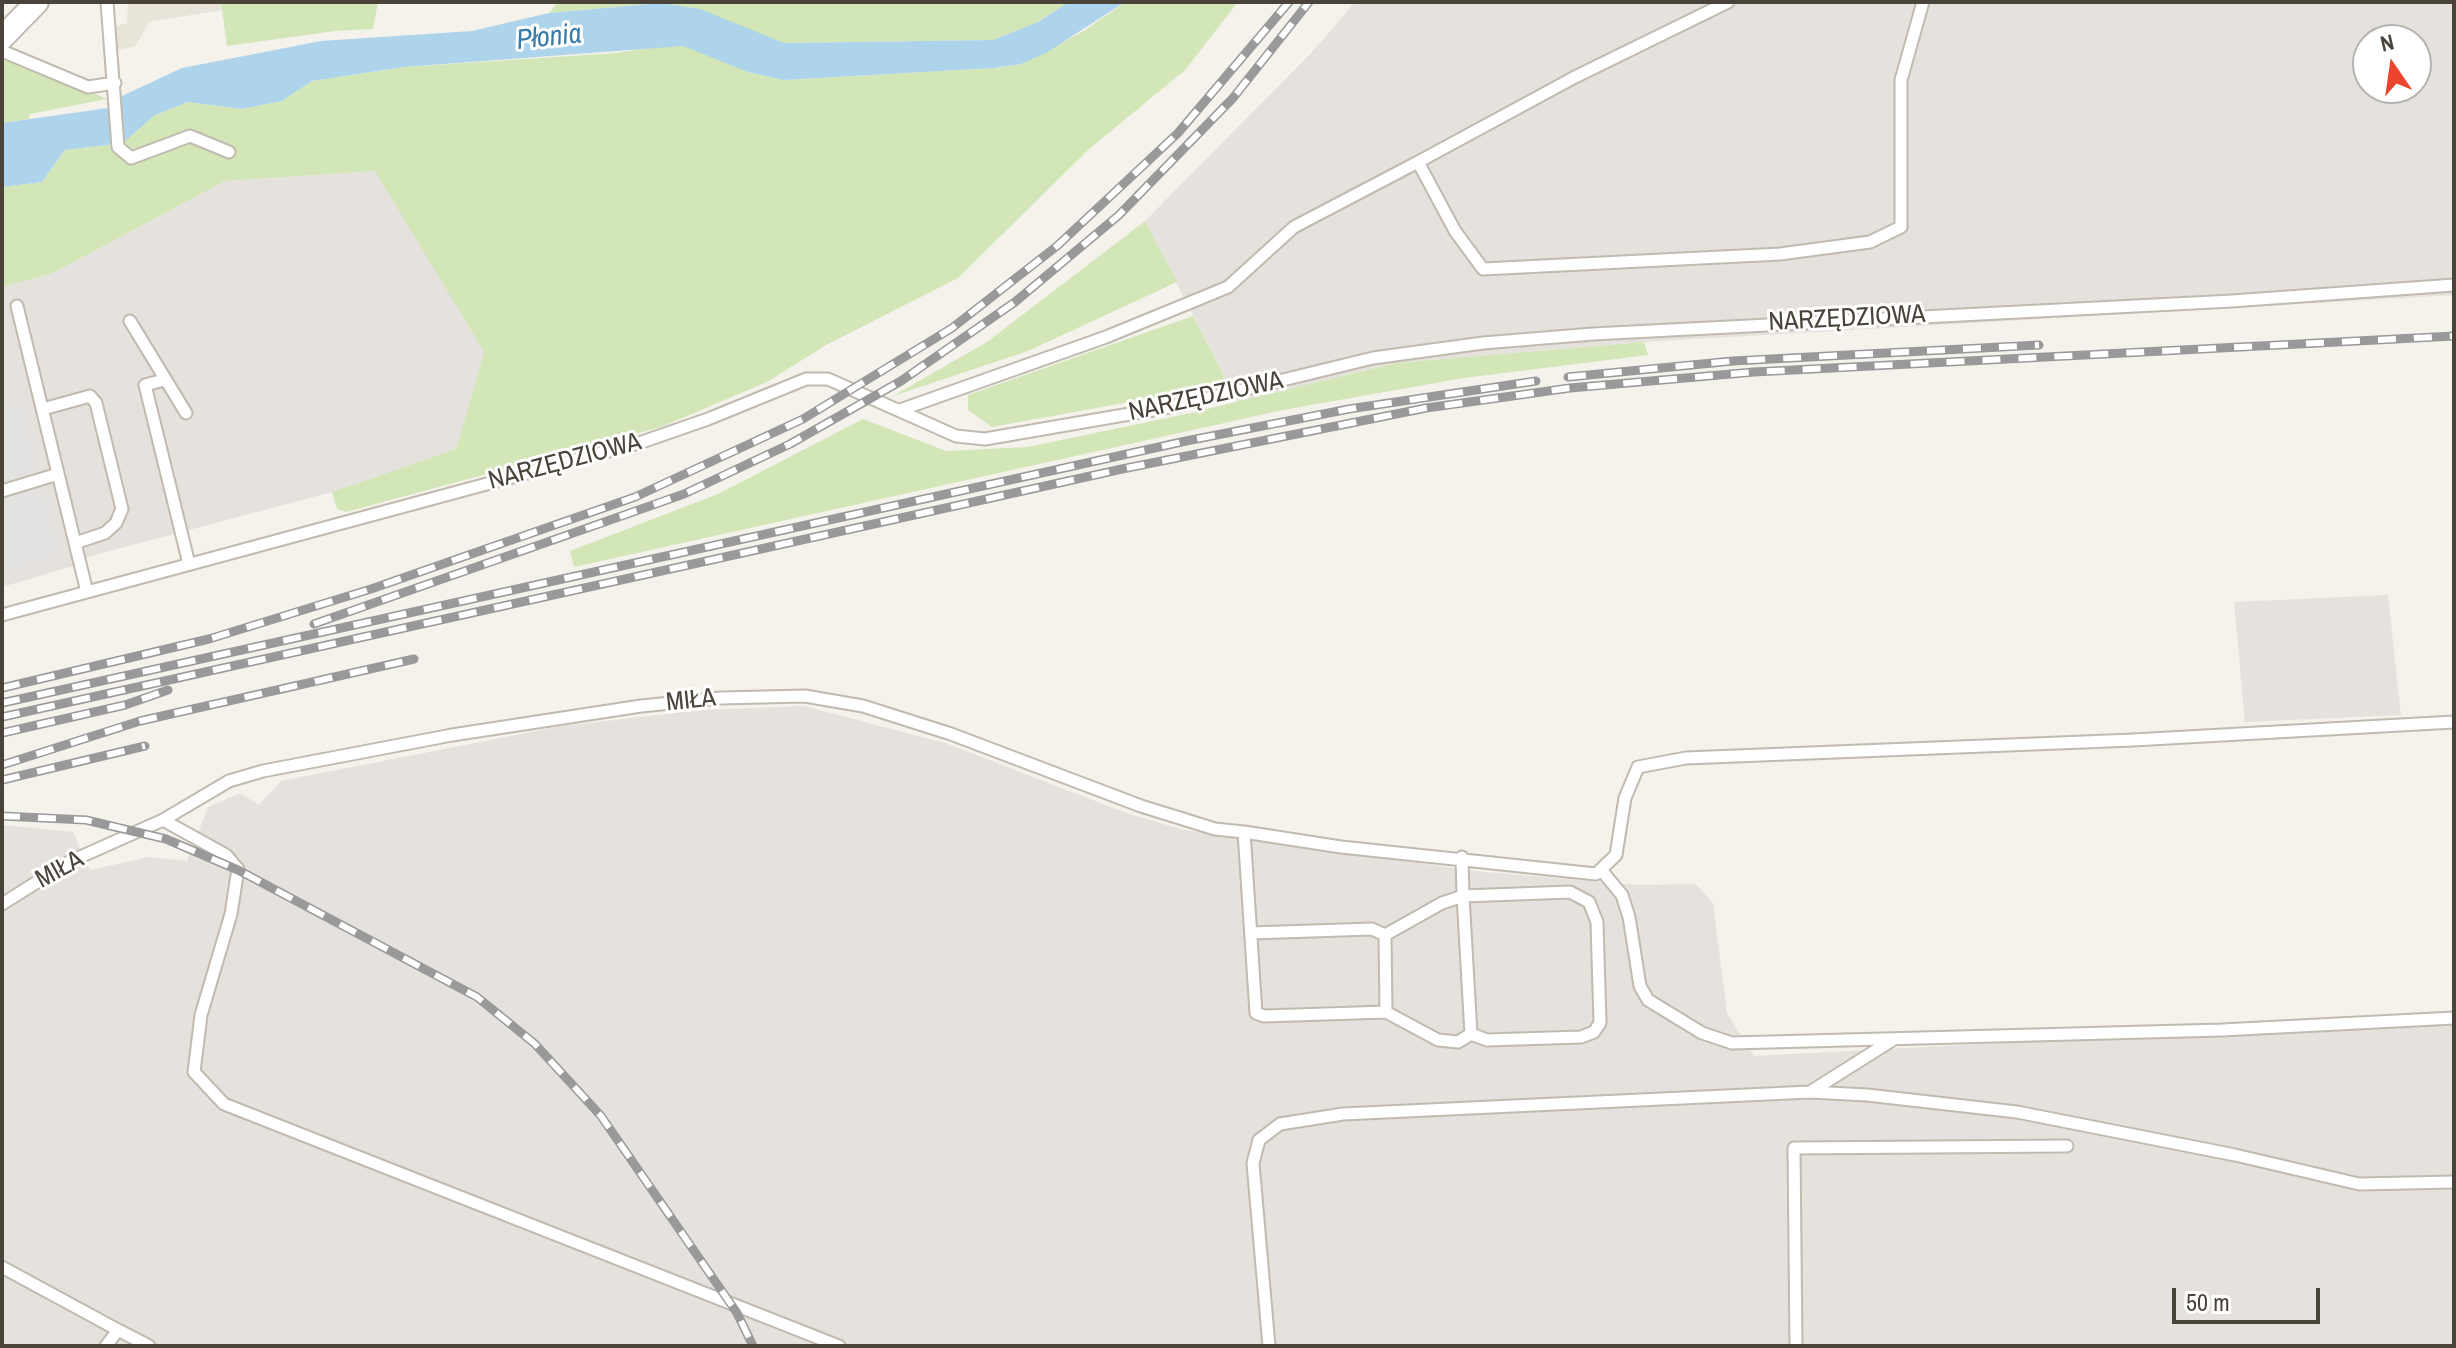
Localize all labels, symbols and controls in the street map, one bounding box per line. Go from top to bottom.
water label: Płonia [515,18,583,58]
north arrow [2352,24,2432,104]
text: N [2377,26,2397,59]
street label: NARZĘDZIOWA [1768,299,1926,339]
street label: NARZĘDZIOWA [1126,365,1286,429]
street label: NARZĘDZIOWA [485,427,645,497]
street label: MIŁA [665,683,717,719]
street label: MIŁA [31,844,89,896]
scale bar [2176,1272,2324,1322]
text: 50 m [2186,1286,2230,1318]

